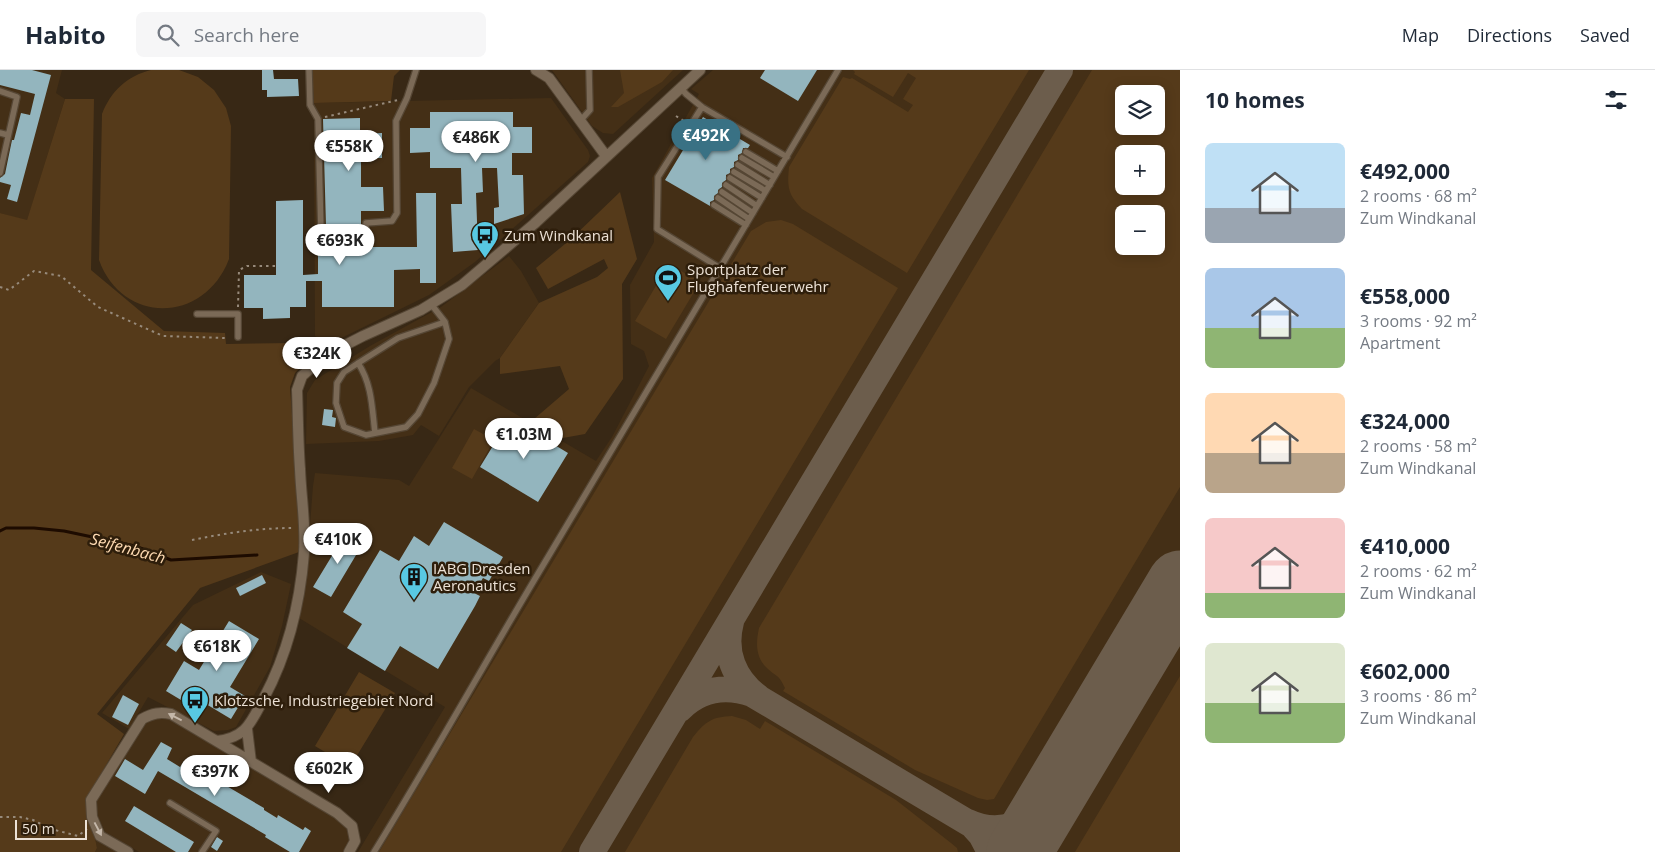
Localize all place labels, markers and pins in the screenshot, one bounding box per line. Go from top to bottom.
pin: €492K [671,118,741,161]
pin: €486K [441,121,511,163]
pin: €558K [314,129,384,172]
bus stop icon: Zum Windkanal [470,220,500,259]
pin: €693K [305,224,375,266]
place label: Zum Windkanal [504,225,613,245]
place label: Sportplatz der Flughafenfeuerwehr [687,259,829,296]
sports icon: Sportplatz der Flughafenfeuerwehr [653,263,683,302]
pin: €324K [282,336,352,379]
pin: €1.03M [483,418,565,460]
pin: €410K [303,522,373,565]
place label: IABG Dresden Aeronautics [433,558,531,595]
building icon: IABG Dresden Aeronautics [399,562,429,601]
pin: €618K [182,630,252,672]
bus stop icon: Klotzsche, Industriegebiet Nord [180,685,210,724]
place label: Klotzsche, Industriegebiet Nord [214,690,434,710]
pin: €602K [294,752,364,794]
pin: €397K [180,754,250,797]

